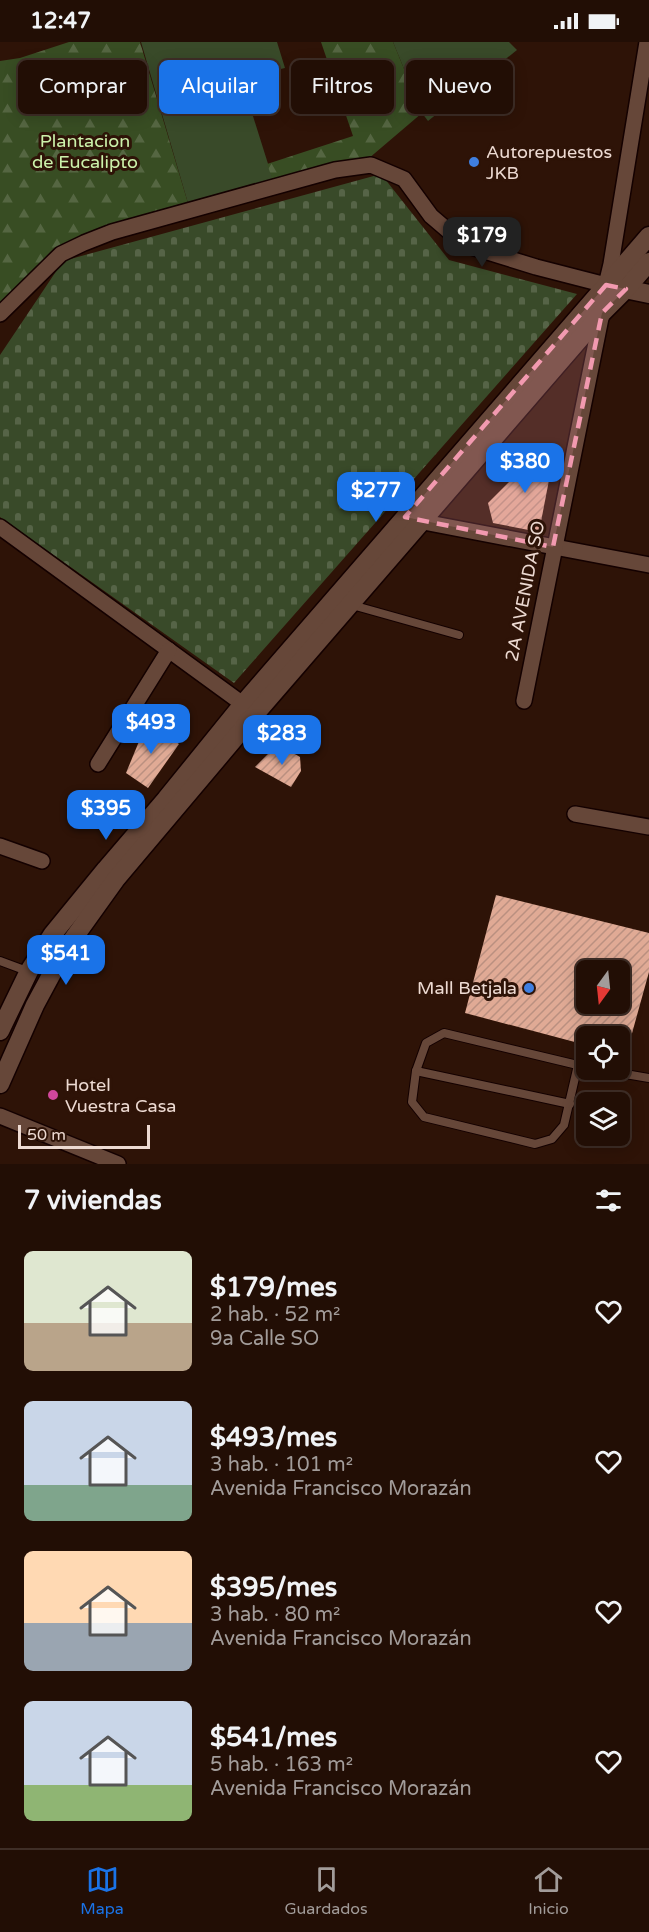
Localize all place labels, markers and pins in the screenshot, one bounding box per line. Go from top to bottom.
place label: Autorepuestos JKB [486,141,612,184]
marker: Autorepuestos JKB [467,155,481,169]
pin: $179 [446,217,518,268]
pin: $380 [489,443,561,494]
pin: $277 [340,472,412,523]
pin: $493 [115,704,187,755]
pin: $283 [246,715,318,766]
pin: $395 [70,790,142,841]
pin: $541 [30,935,102,986]
place label: Mall Betjala [417,977,517,999]
marker: Mall Betjala [522,981,536,995]
place label: Hotel Vuestra Casa [65,1074,176,1117]
marker: Hotel Vuestra Casa [46,1088,60,1102]

